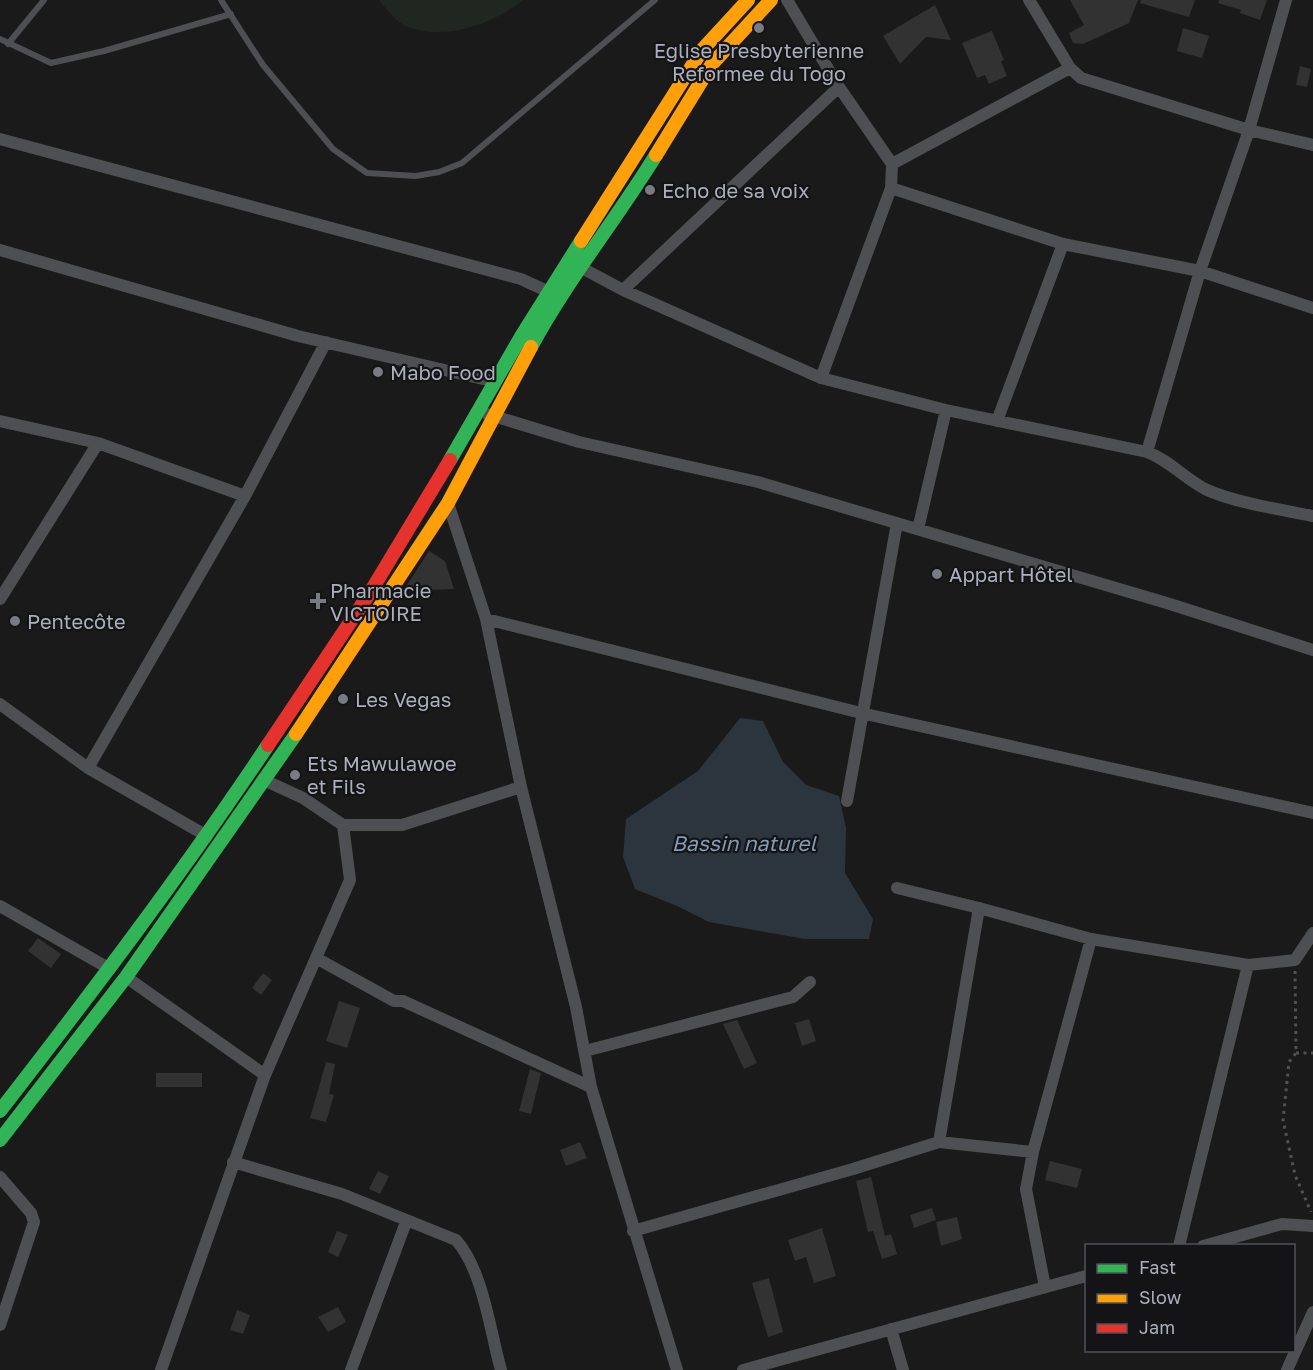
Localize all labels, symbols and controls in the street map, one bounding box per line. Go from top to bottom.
marker: Eglise Presbyterienne Reformee du Togo [752,21,766,35]
place label: Eglise Presbyterienne Reformee du Togo [654,38,864,85]
place label: Echo de sa voix [662,178,809,202]
marker: Echo de sa voix [643,183,657,197]
place label: Mabo Food [390,360,496,384]
marker: Mabo Food [371,365,385,379]
place label: Appart Hôtel [949,562,1073,586]
marker: Appart Hôtel [930,567,944,581]
place label: Pharmacie VICTOIRE [330,578,431,625]
marker: Pharmacie VICTOIRE [311,594,325,608]
place label: Pentecôte [27,609,126,633]
marker: Pentecôte [8,614,22,628]
place label: Les Vegas [355,687,451,711]
marker: Les Vegas [336,692,350,706]
place label: Ets Mawulawoe et Fils [307,751,457,798]
marker: Ets Mawulawoe et Fils [288,768,302,782]
water label: Bassin naturel [672,830,818,856]
legend [1085,1244,1295,1352]
text: Fast [1139,1256,1176,1278]
text: Slow [1139,1286,1182,1308]
text: Jam [1139,1316,1175,1338]

